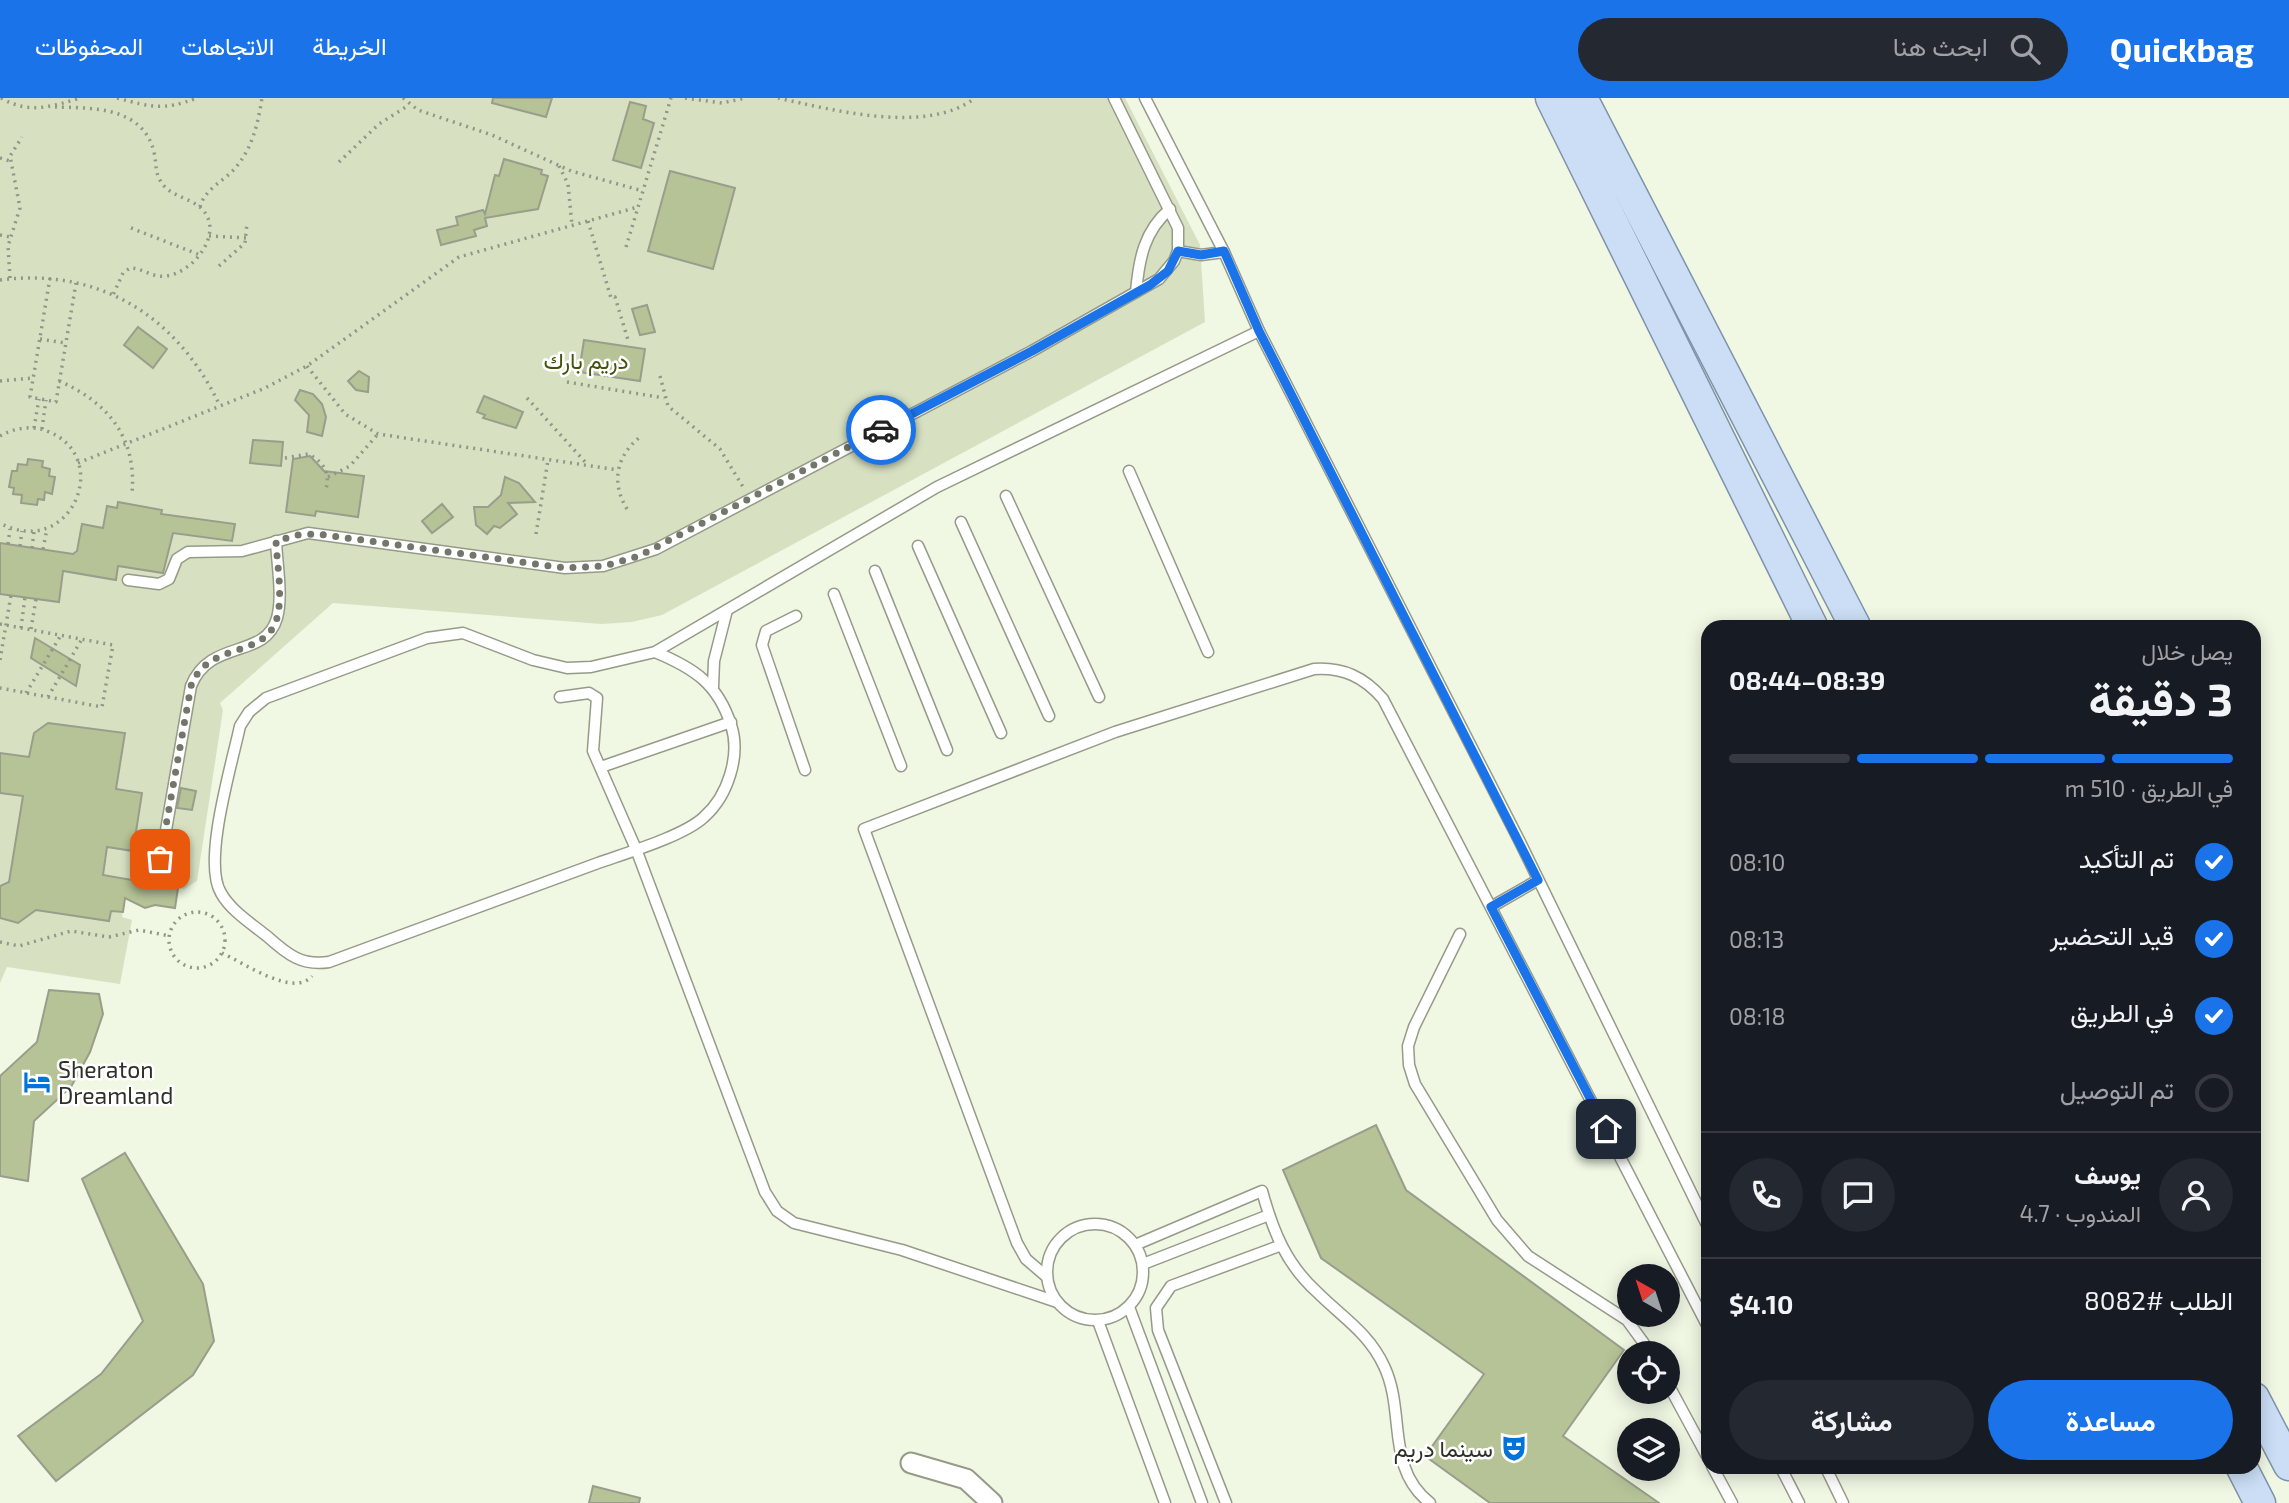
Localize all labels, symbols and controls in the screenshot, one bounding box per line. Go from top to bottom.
search box [1578,18,2068,81]
text: Quickbag [2110,29,2254,69]
text: ابحث هنا [1893,30,1988,61]
icon: search [2006,30,2044,68]
text: المحفوظات [35,31,143,60]
text: الاتجاهات [181,31,274,60]
text: الخريطة [312,31,387,60]
park label: دريم بارك [543,346,629,376]
courier [846,395,916,465]
icon: car [862,411,900,449]
text: يصل خلال [2142,637,2233,665]
text: 08:39–08:44 [1729,664,1885,695]
text: 3 دقيقة [2089,670,2233,725]
text: في الطريق · 510 m [2065,774,2233,802]
pin [130,829,190,889]
icon: bag [141,840,179,878]
text: تم التأكيد [2079,842,2174,873]
icon: check [2195,843,2233,881]
text: 08:10 [1729,848,1785,876]
text: قيد التحضير [2050,919,2174,950]
icon: check [2195,920,2233,958]
text: 08:13 [1729,925,1784,953]
text: في الطريق [2070,996,2174,1027]
icon: check [2195,997,2233,1035]
text: 08:18 [1729,1002,1785,1030]
place label: Sheraton Dreamland [58,1055,173,1109]
hotel icon: Sheraton Dreamland [22,1067,52,1097]
text: تم التوصيل [2060,1073,2174,1104]
pin [1576,1099,1636,1159]
icon: home [1587,1110,1625,1148]
button: phone [1729,1158,1803,1232]
button: chat [1821,1158,1895,1232]
text: يوسف [2074,1158,2141,1189]
button: person [2159,1158,2233,1232]
text: المندوب · 4.7 [2019,1199,2141,1227]
north arrow [1617,1264,1680,1326]
map controls [1617,1264,1680,1481]
text: الطلب #8082 [2084,1284,2233,1315]
text: $4.10 [1729,1288,1794,1319]
button: locate [1617,1341,1680,1404]
button: مشاركة [1729,1380,1974,1460]
button: مساعدة [1988,1380,2233,1460]
button: layers [1617,1418,1680,1481]
theatre icon: سينما دريم [1499,1433,1529,1463]
place label: سينما دريم [1394,1434,1493,1464]

